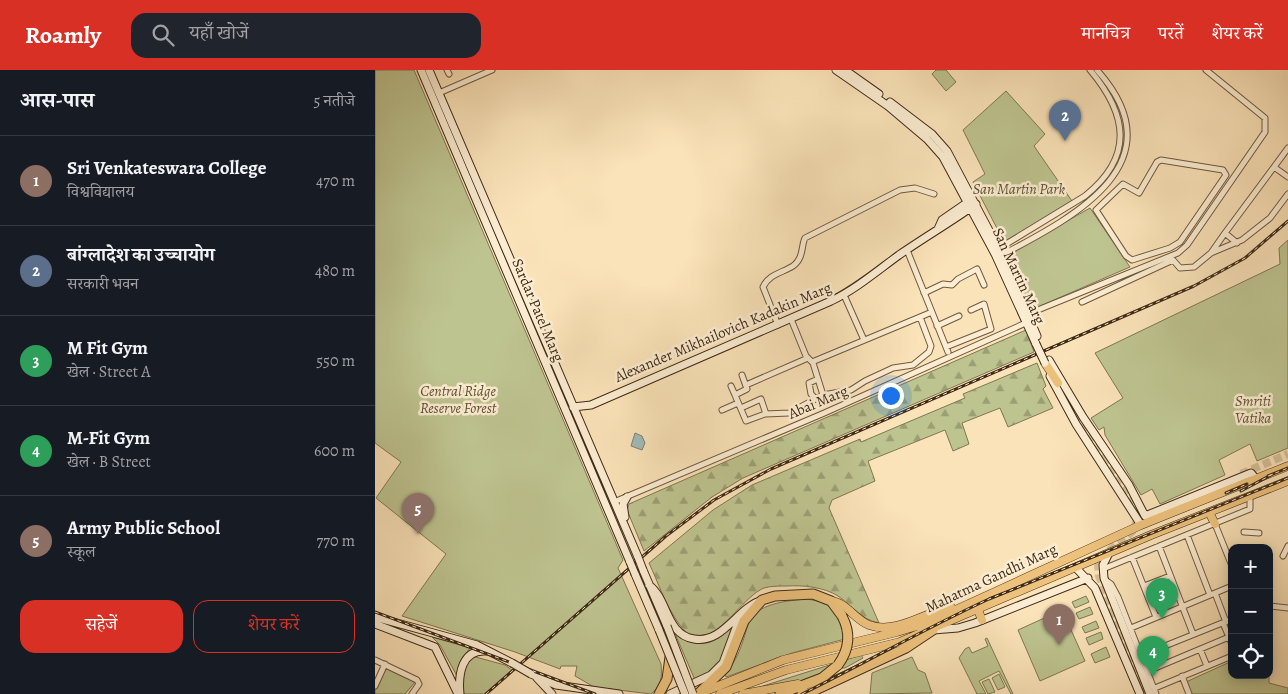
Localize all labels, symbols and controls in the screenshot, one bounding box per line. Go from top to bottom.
search box [131,13,481,58]
text: Roamly [25,19,101,51]
text: यहाँ खोजें [189,20,249,46]
icon: search [149,21,177,49]
text: मानचित्र [1081,21,1130,45]
text: परतें [1158,21,1184,45]
text: शेयर करें [1212,21,1263,45]
text: आस-पास [20,86,94,114]
text: 5 नतीजे [313,90,355,112]
pin: 2 [1049,100,1081,141]
text: Sri Venkateswara College [67,155,266,181]
text: 1 [33,170,39,192]
text: 470 m [316,170,355,192]
park label: San Martin Park [973,179,1066,199]
text: विश्वविद्यालय [67,181,134,203]
street label: San Martin Marg [988,225,1050,328]
text: बांग्लादेश का उच्चायोग [67,242,215,268]
street label: Sardar Patel Marg [507,255,569,365]
text: 2 [32,260,40,282]
text: 480 m [315,260,355,282]
text: सरकारी भवन [67,273,139,295]
street label: Alexander Mikhailovich Kadakin Marg [611,277,835,387]
text: M Fit Gym [67,335,148,361]
text: 3 [33,350,39,372]
text: 550 m [316,350,355,372]
text: खेल · Street A [67,361,151,383]
street label: Abai Marg [784,380,851,424]
park label: Central Ridge Reserve Forest [420,381,497,418]
your location [878,383,904,409]
park label: Smriti Vatika [1235,391,1271,428]
text: M-Fit Gym [67,425,150,451]
text: 4 [32,440,40,462]
text: 600 m [314,440,355,462]
text: खेल · B Street [67,451,151,473]
pin: 5 [402,493,434,534]
text: Army Public School [67,515,220,541]
text: 5 [33,530,39,552]
text: 770 m [317,530,355,552]
street label: Mahatma Gandhi Marg [922,539,1060,617]
text: स्कूल [67,541,96,563]
map controls [1228,544,1273,679]
button: + [1228,544,1273,589]
pin: 3 [1146,578,1178,619]
button: − [1228,589,1273,634]
button: सहेजें [20,600,183,653]
button: शेयर करें [193,600,355,653]
pin: 1 [1043,604,1075,645]
button: locate [1228,634,1273,679]
pin: 4 [1137,636,1169,677]

